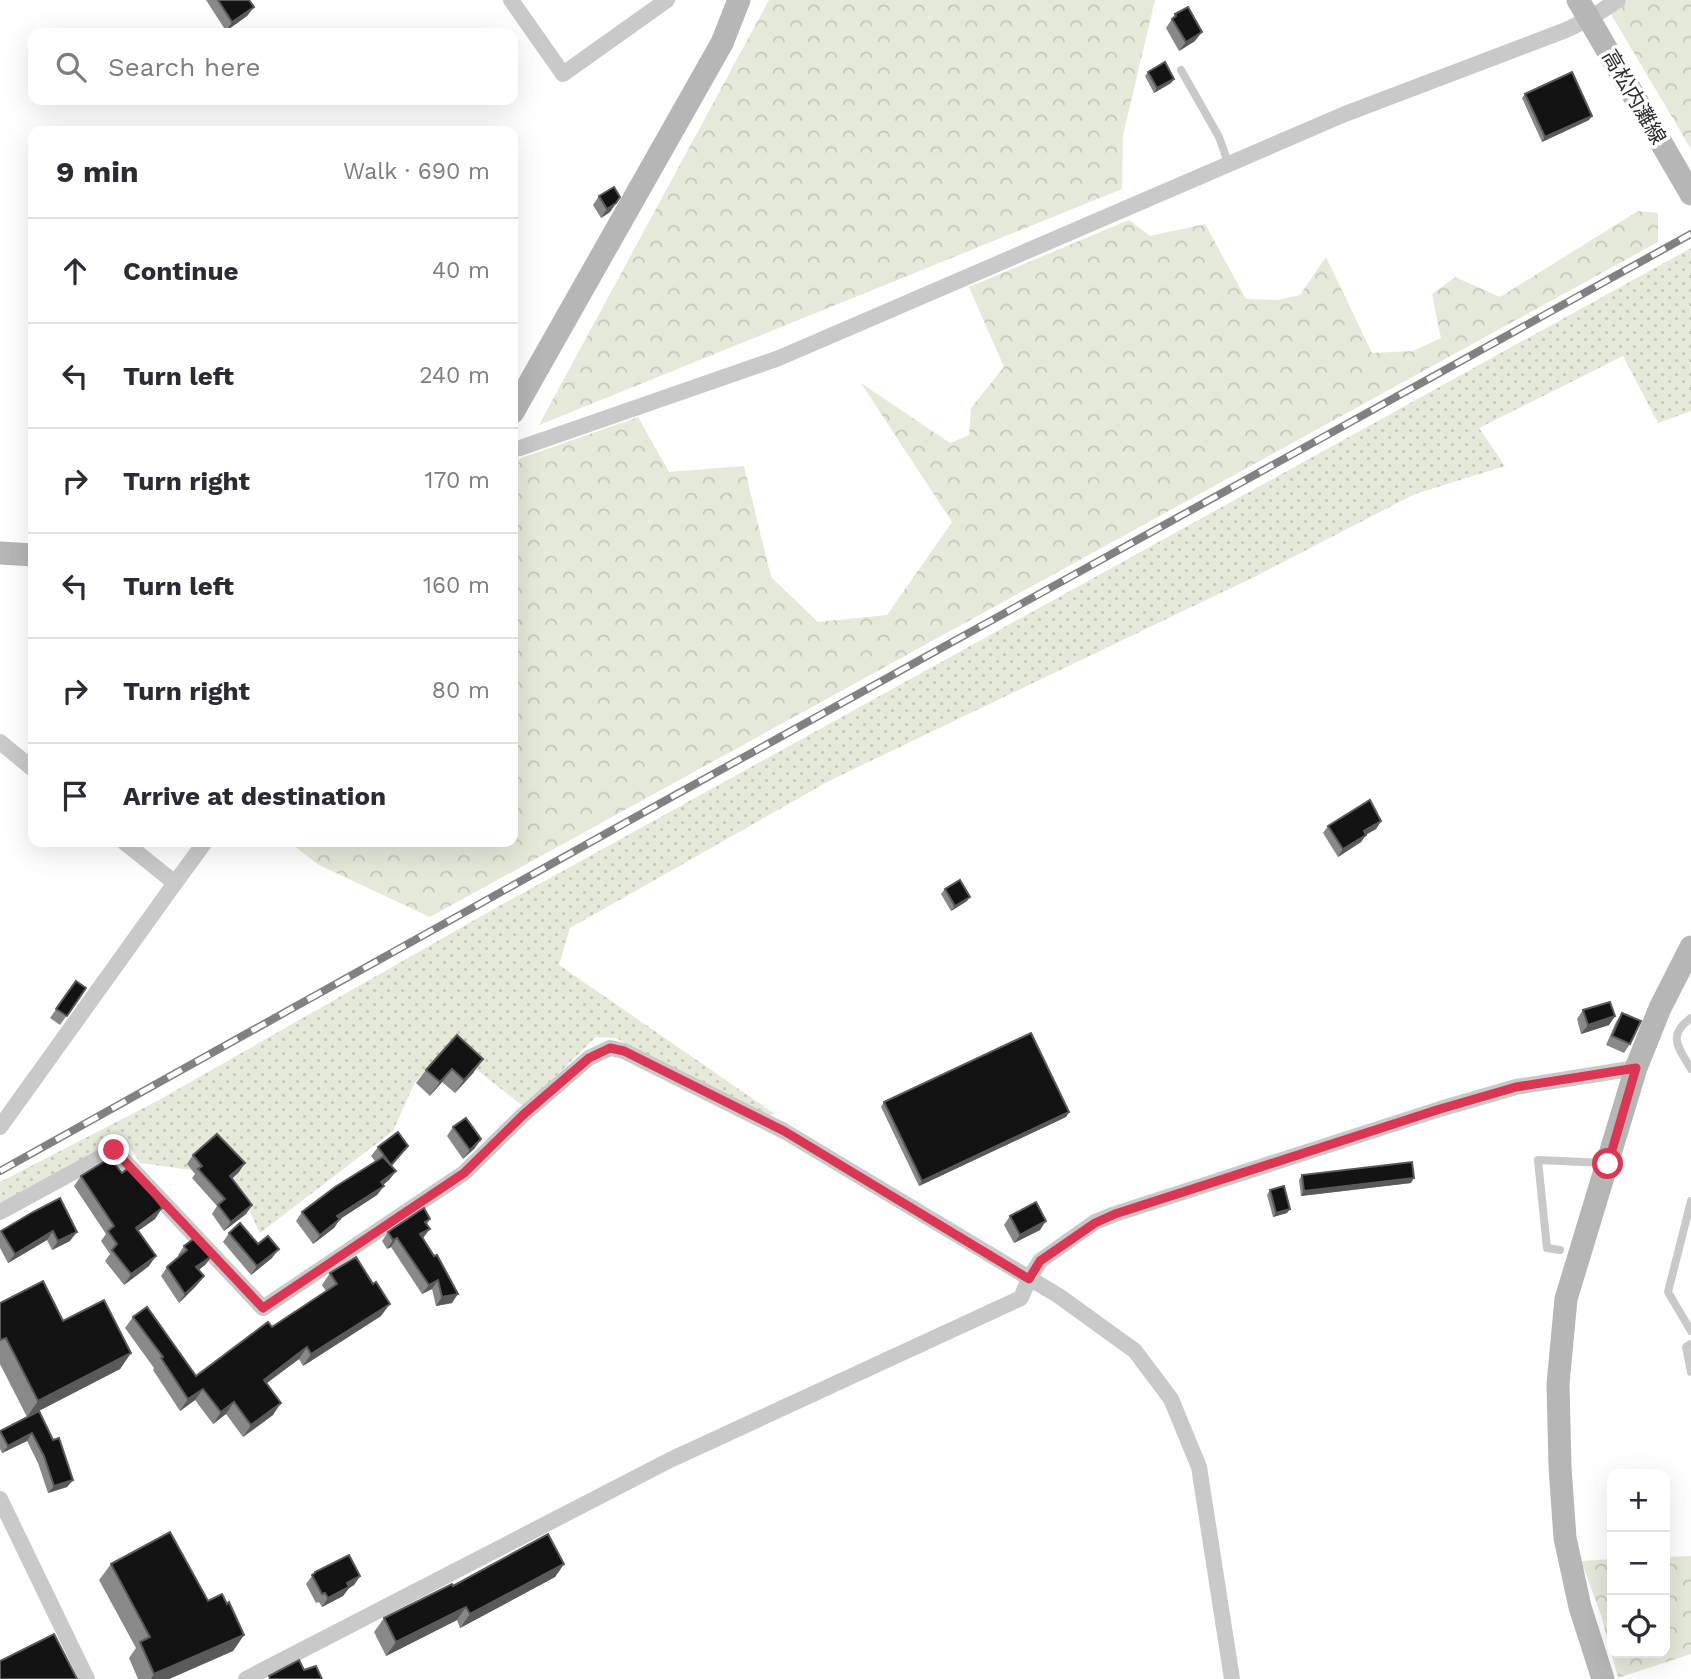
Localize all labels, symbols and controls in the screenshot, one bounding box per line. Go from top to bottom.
search box [28,28,518,105]
street label: 高松内灘線 [1597,45,1672,148]
icon: search [52,48,90,86]
text: Search here [108,52,260,82]
text: 9 min [56,154,139,189]
text: Walk · 690 m [343,158,490,185]
icon: ahead [56,252,94,290]
text: Continue [123,256,239,286]
text: 40 m [432,257,490,284]
icon: left [56,357,94,395]
text: Turn left [123,361,234,391]
text: 240 m [419,362,490,389]
icon: right [56,462,94,500]
text: Turn right [123,466,250,496]
text: 170 m [425,467,490,494]
icon: left [56,567,94,605]
text: Turn left [123,571,234,601]
text: 160 m [423,572,490,599]
icon: right [56,672,94,710]
text: Turn right [123,676,250,706]
text: 80 m [432,677,490,704]
icon: arrive [56,777,94,815]
text: Arrive at destination [123,781,386,811]
route end [98,1134,129,1165]
route start [1592,1148,1623,1179]
map controls [1607,1469,1670,1658]
button: + [1607,1469,1670,1532]
button: − [1607,1532,1670,1595]
button: locate [1607,1595,1670,1658]

